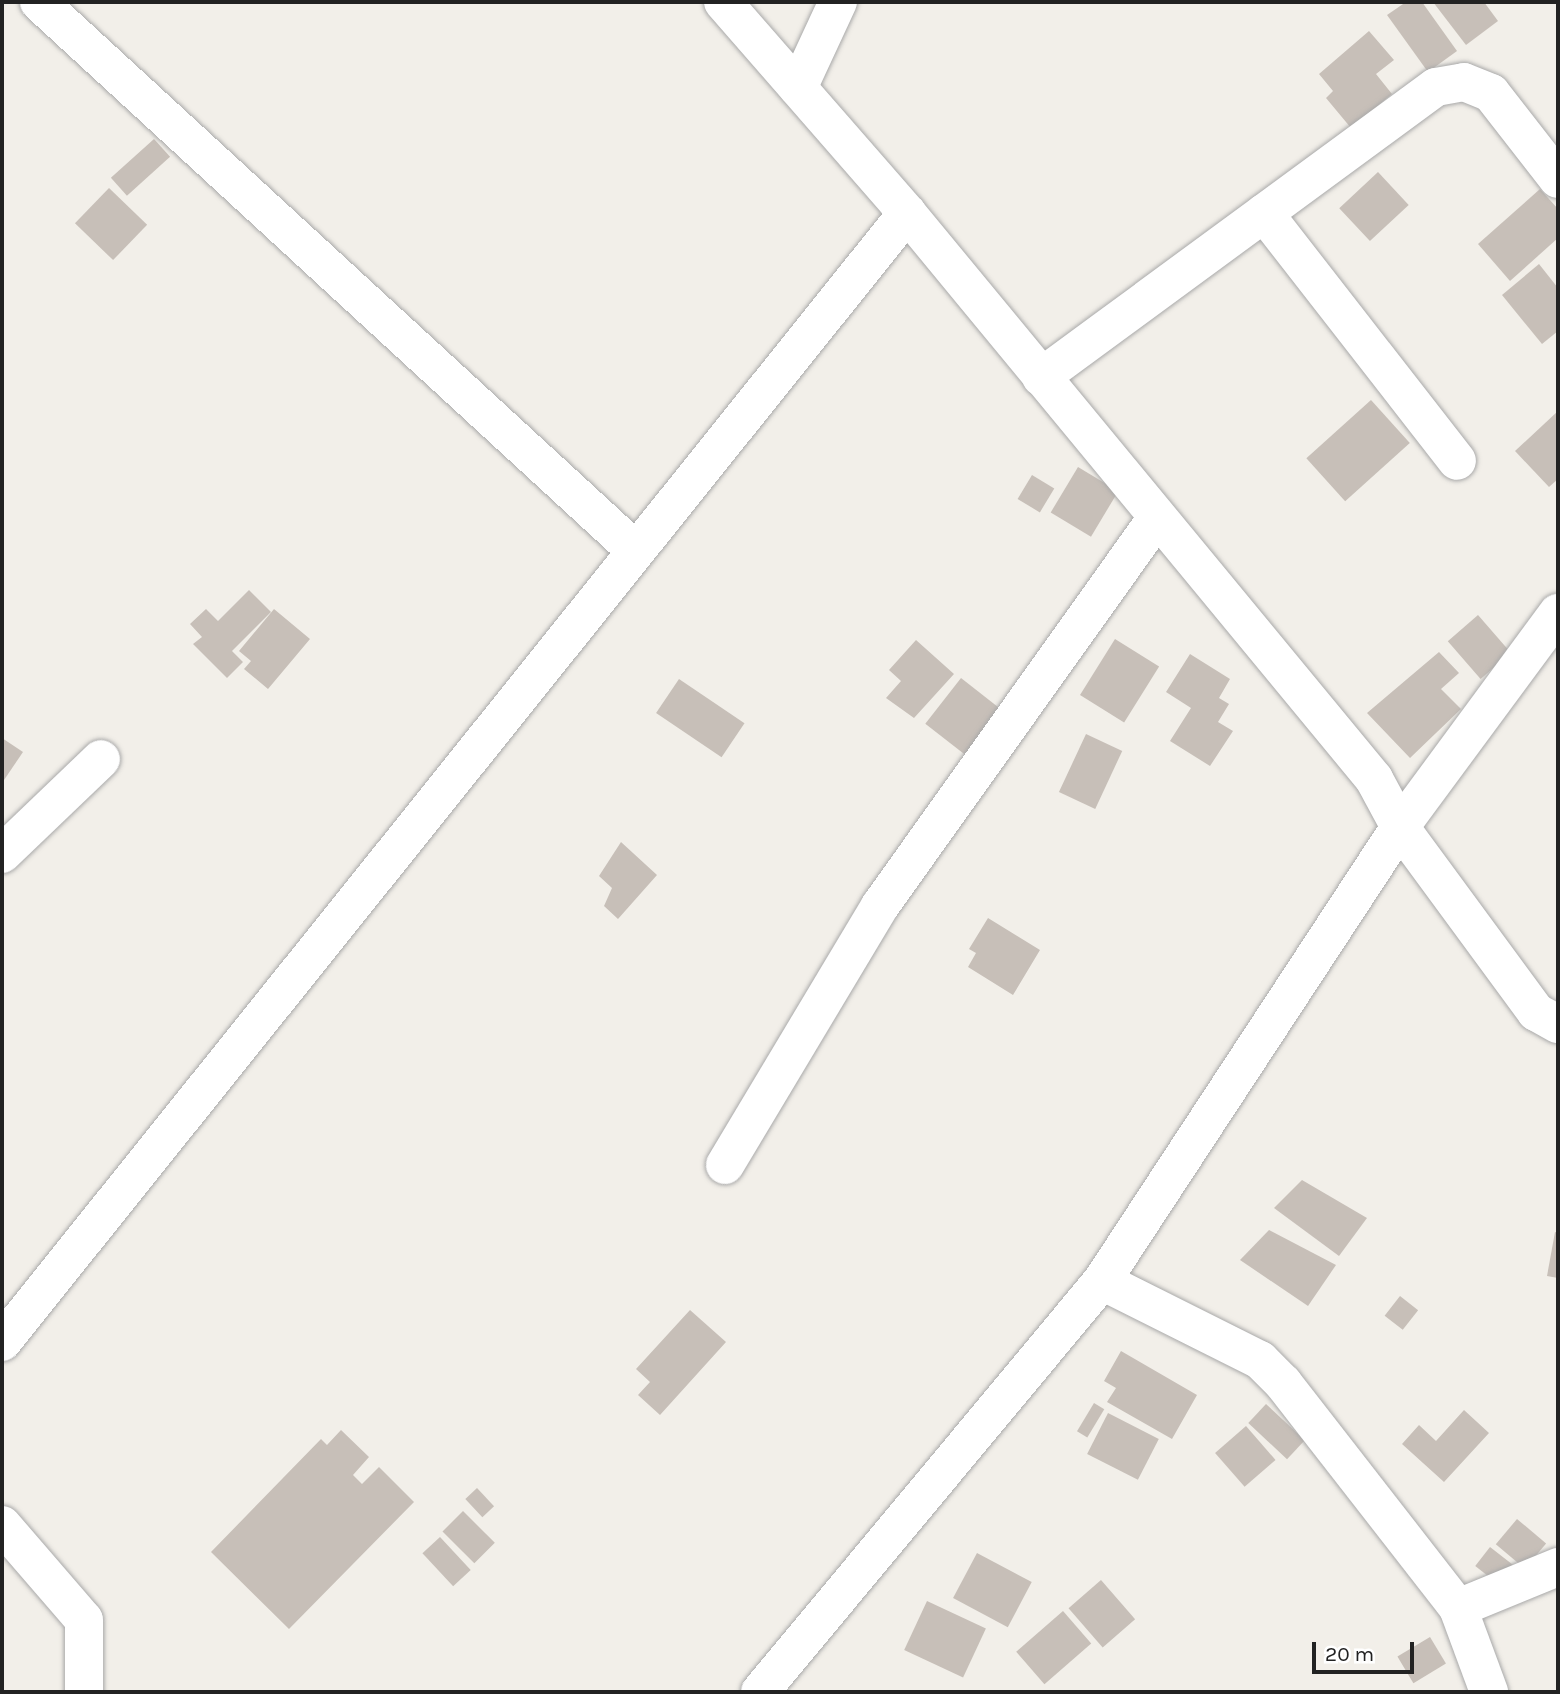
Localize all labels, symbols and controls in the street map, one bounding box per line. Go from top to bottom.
scale bar [1315,1628,1416,1672]
text: 20 m [1325,1642,1374,1666]

